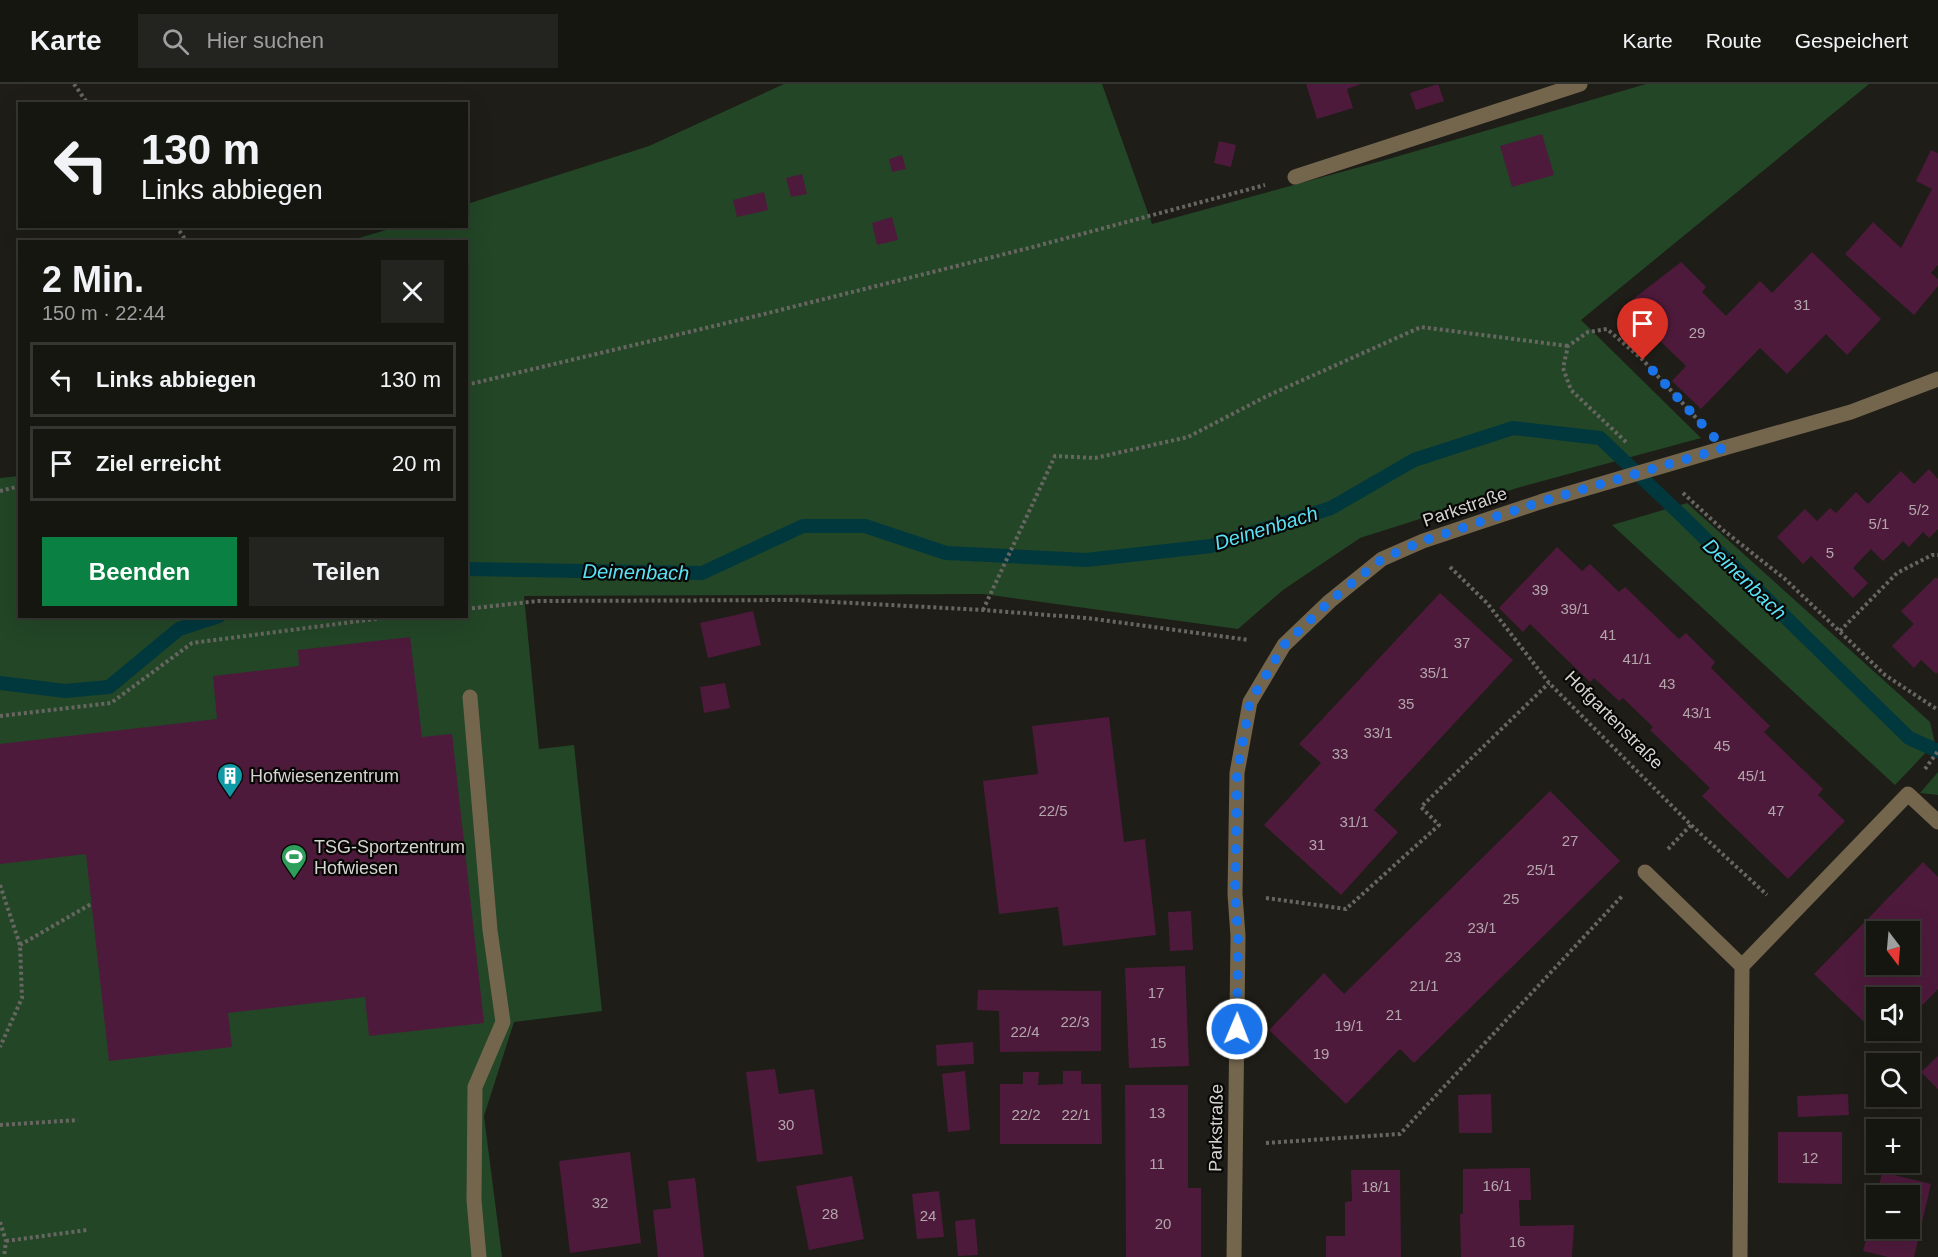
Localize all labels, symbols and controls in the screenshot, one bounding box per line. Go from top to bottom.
search box [138,14,558,68]
text: Karte [30,25,102,56]
icon: search [159,25,192,58]
text: Hier suchen [207,28,324,53]
text: Karte [1623,29,1673,52]
text: Route [1706,29,1762,52]
text: Gespeichert [1795,29,1908,52]
icon: left [42,126,120,204]
text: 130 m [141,126,260,173]
text: Links abbiegen [141,175,323,205]
text: 2 Min. [42,259,144,300]
button: close [381,260,444,323]
house number: 31 [1794,296,1810,313]
pin [1617,298,1668,360]
text: 150 m · 22:44 [42,302,165,324]
icon: arrive [1626,307,1659,340]
house number: 29 [1689,324,1705,341]
icon: left [45,363,78,396]
text: Links abbiegen [96,367,256,392]
text: 130 m [380,367,441,392]
icon: arrive [45,447,78,480]
text: Ziel erreicht [96,451,221,476]
text: 20 m [392,451,441,476]
street label: Parkstraße [1420,483,1510,531]
house number: 5/2 [1909,501,1929,518]
water label: Deinenbach [1212,502,1320,554]
house number: 5/1 [1869,515,1889,532]
water label: Deinenbach [1699,534,1791,624]
button: Beenden [42,537,237,606]
button: Teilen [249,537,444,606]
house number: 5 [1826,544,1834,561]
water label: Deinenbach [582,560,690,584]
house number: 39 [1532,581,1548,598]
house number: 39/1 [1560,600,1590,617]
house number: 41 [1600,626,1616,643]
house number: 37 [1454,634,1470,651]
house number: 41/1 [1622,650,1652,667]
house number: 35/1 [1419,664,1449,681]
street label: Hofgartenstraße [1561,667,1667,773]
house number: 43 [1659,675,1675,692]
house number: 35 [1398,695,1414,712]
house number: 43/1 [1682,704,1712,721]
house number: 33/1 [1363,724,1393,741]
house number: 45 [1714,737,1730,754]
house number: 33 [1332,745,1348,762]
building icon: Hofwiesenzentrum [215,761,245,799]
place label: Hofwiesenzentrum [250,766,399,786]
house number: 45/1 [1737,767,1767,784]
house number: 22/5 [1038,802,1068,819]
house number: 47 [1768,802,1784,819]
house number: 31/1 [1339,813,1369,830]
house number: 27 [1562,832,1578,849]
house number: 31 [1309,836,1325,853]
place label: TSG-Sportzentrum Hofwiesen [314,837,465,878]
sports icon: TSG-Sportzentrum Hofwiesen [279,842,309,880]
house number: 25/1 [1526,861,1556,878]
house number: 25 [1503,890,1519,907]
house number: 23/1 [1467,919,1497,936]
north arrow [1866,921,1920,975]
map controls [1866,921,1920,1239]
house number: 23 [1445,948,1461,965]
house number: 21/1 [1409,977,1439,994]
house number: 17 [1148,984,1164,1001]
button: sound [1866,987,1920,1041]
position arrow [1205,997,1269,1061]
house number: 21 [1386,1006,1402,1023]
house number: 22/3 [1060,1013,1090,1030]
house number: 19/1 [1334,1017,1364,1034]
house number: 22/4 [1010,1023,1040,1040]
house number: 15 [1150,1034,1166,1051]
house number: 19 [1313,1045,1329,1062]
button: search [1866,1053,1920,1107]
street label: Parkstraße [1205,1084,1227,1172]
house number: 13 [1149,1104,1165,1121]
house number: 22/2 [1011,1106,1041,1123]
house number: 22/1 [1061,1106,1091,1123]
house number: 30 [778,1116,794,1133]
button: + [1866,1119,1920,1173]
house number: 12 [1802,1149,1818,1166]
house number: 11 [1149,1155,1165,1172]
house number: 16/1 [1482,1177,1512,1194]
house number: 18/1 [1361,1178,1391,1195]
button: − [1866,1185,1920,1239]
house number: 32 [592,1194,608,1211]
house number: 28 [822,1205,838,1222]
house number: 24 [920,1207,936,1224]
house number: 20 [1155,1215,1171,1232]
house number: 16 [1509,1233,1525,1250]

